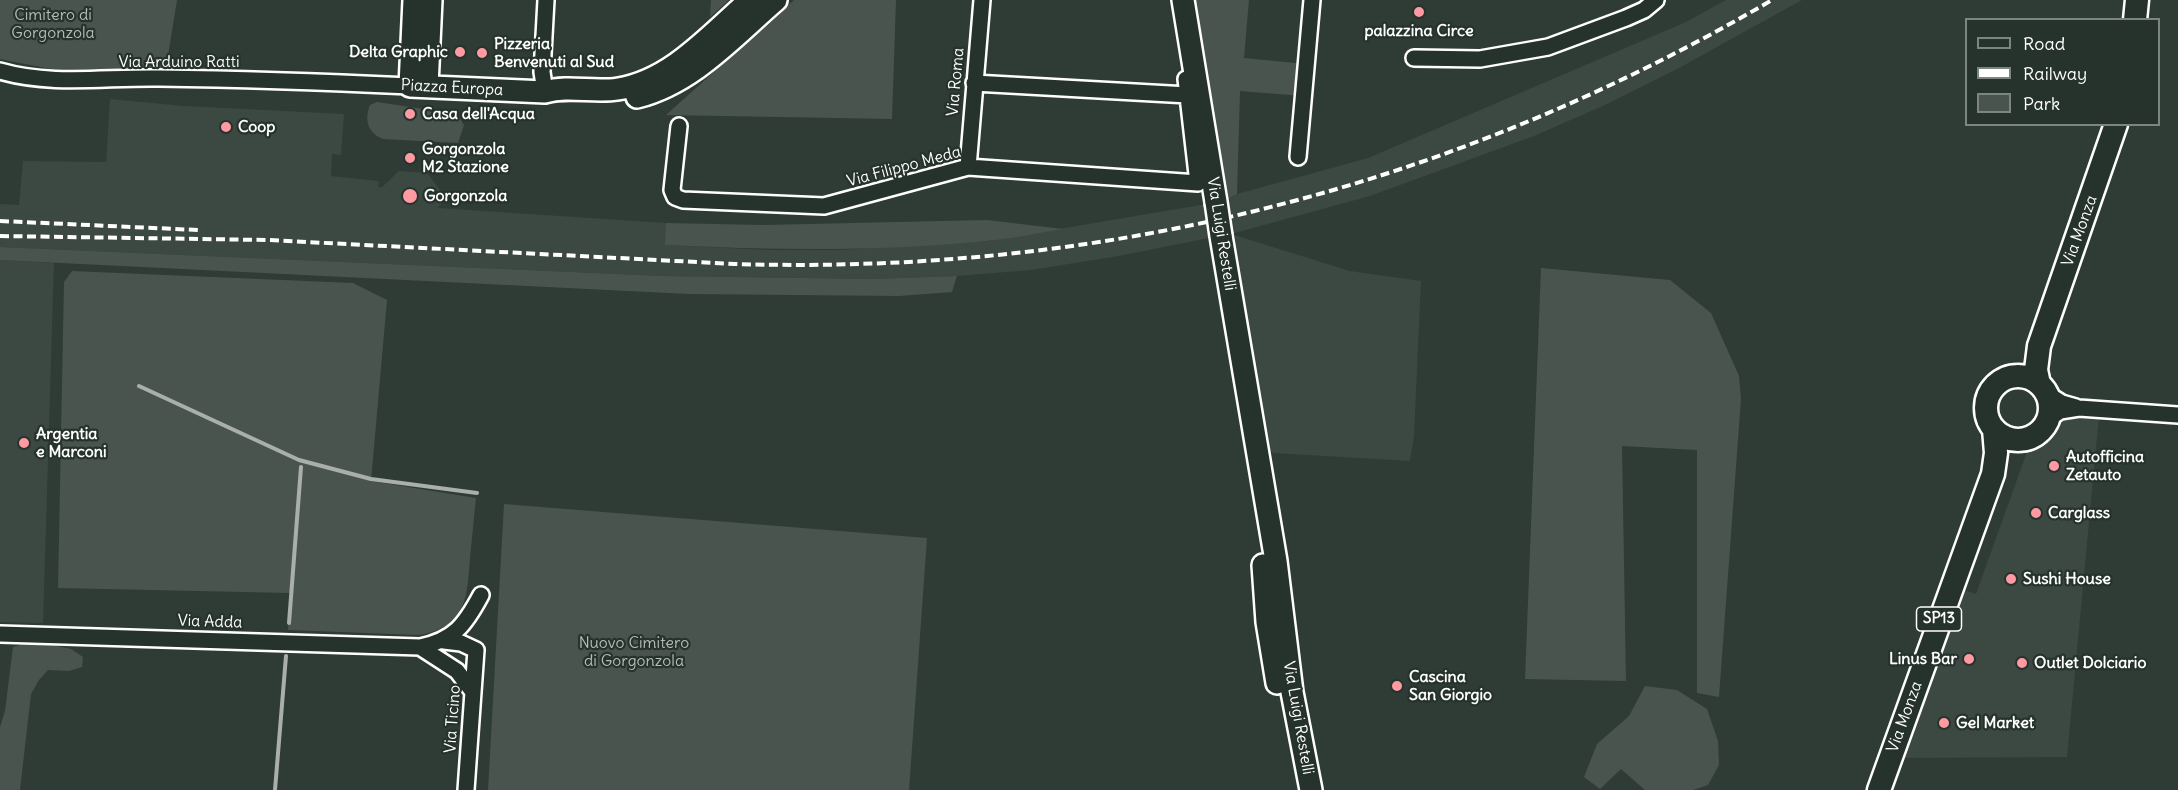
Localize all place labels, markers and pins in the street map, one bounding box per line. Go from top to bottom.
marker: palazzina Circe [1412,5,1426,19]
place label: palazzina Circe [1364,21,1474,41]
place label: Pizzeria Benvenuti al Sud [494,34,614,72]
place label: Delta Graphic [349,42,448,62]
marker: Delta Graphic [453,45,467,59]
marker: Pizzeria Benvenuti al Sud [475,46,489,60]
place label: Casa dell'Acqua [422,104,535,124]
marker: Casa dell'Acqua [403,107,417,121]
place label: Coop [238,117,275,137]
marker: Coop [219,120,233,134]
place label: Gorgonzola M2 Stazione [422,139,509,177]
marker: Gorgonzola M2 Stazione [403,151,417,165]
place label: Gorgonzola [424,186,507,206]
marker: Gorgonzola [401,187,419,205]
place label: Argentia e Marconi [36,424,107,462]
marker: Argentia e Marconi [17,436,31,450]
place label: Autofficina Zetauto [2066,447,2144,485]
marker: Autofficina Zetauto [2047,459,2061,473]
place label: Carglass [2048,503,2110,523]
marker: Carglass [2029,506,2043,520]
place label: Sushi House [2023,569,2111,589]
marker: Sushi House [2004,572,2018,586]
place label: Linus Bar [1889,649,1957,669]
marker: Linus Bar [1962,652,1976,666]
place label: Outlet Dolciario [2034,653,2146,673]
marker: Outlet Dolciario [2015,656,2029,670]
place label: Cascina San Giorgio [1409,667,1492,705]
marker: Cascina San Giorgio [1390,679,1404,693]
place label: Gel Market [1956,713,2034,733]
marker: Gel Market [1937,716,1951,730]

